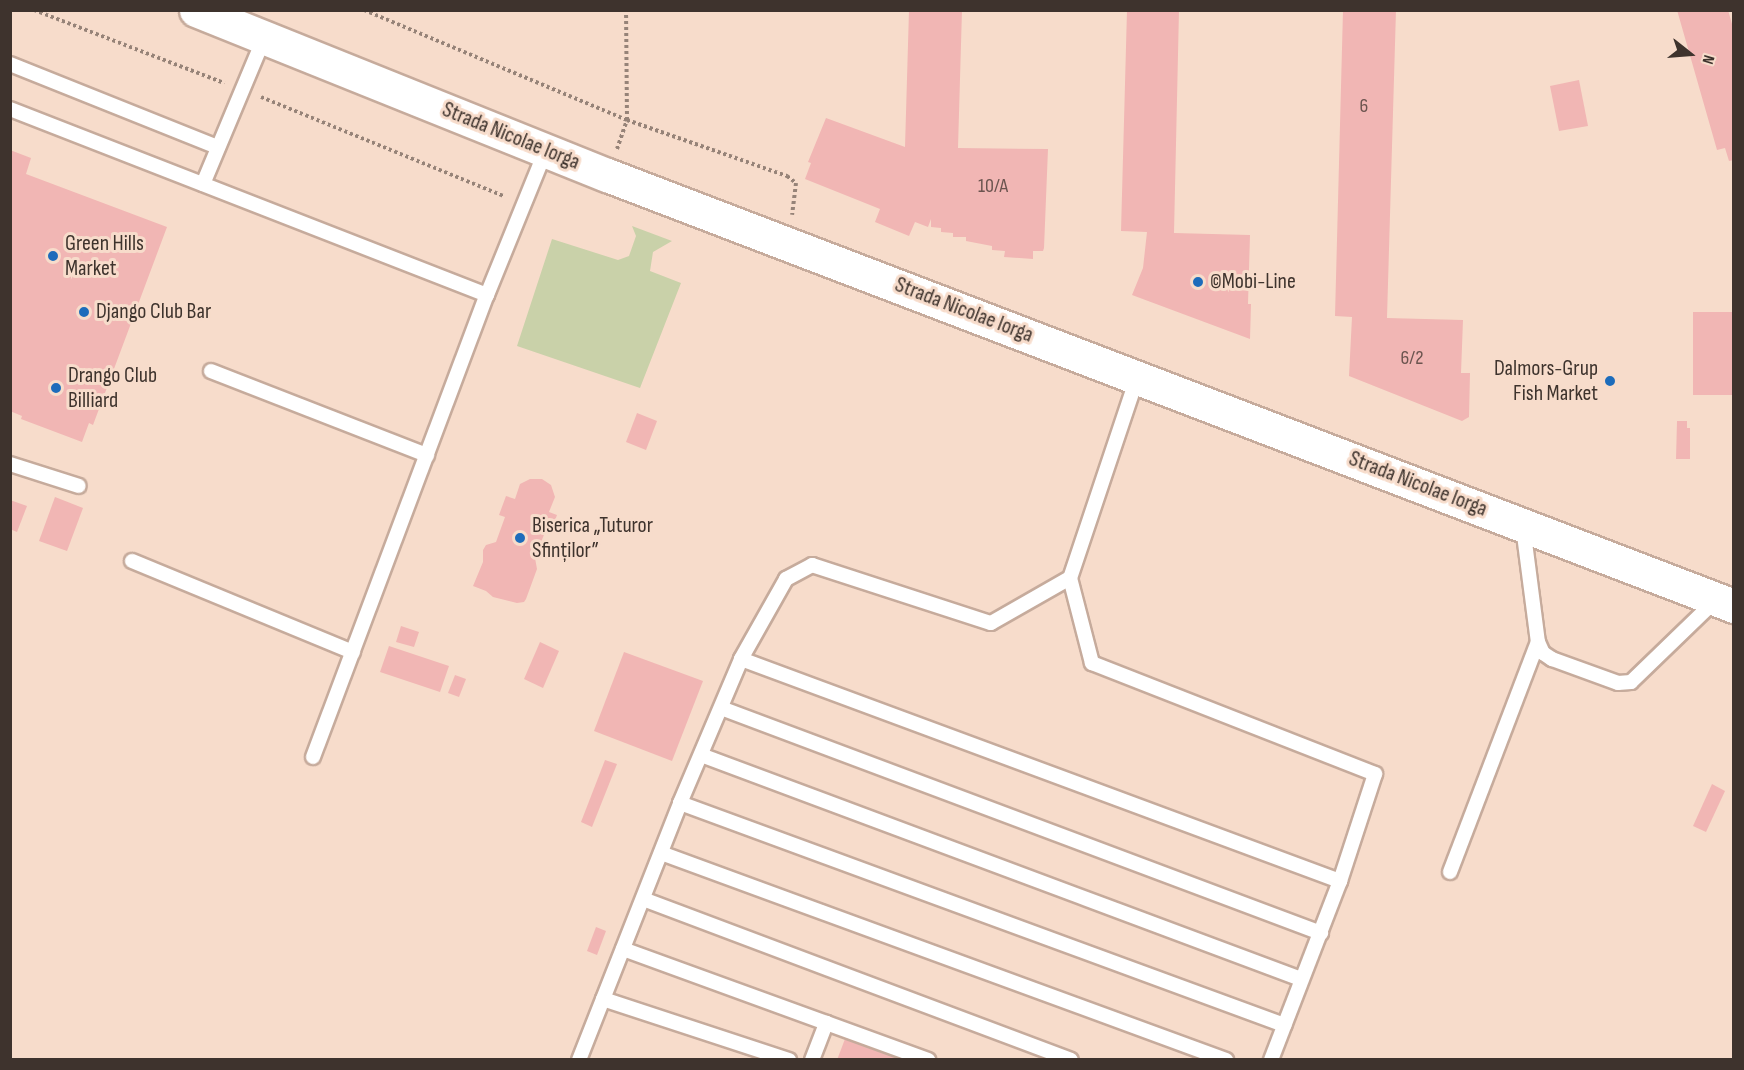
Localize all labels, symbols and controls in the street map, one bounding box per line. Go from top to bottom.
north arrow [1660,24,1720,84]
text: N [1697,53,1718,66]
house number: 6 [1360,94,1368,118]
street label: Strada Nicolae Iorga [438,96,584,176]
house number: 10/A [978,174,1008,198]
place label: Green Hills Market [65,230,144,282]
marker: Green Hills Market [46,249,60,263]
place label: ©Mobi-Line [1210,269,1296,295]
street label: Strada Nicolae Iorga [891,272,1037,348]
marker: ©Mobi-Line [1191,275,1205,289]
place label: Django Club Bar [96,299,211,325]
marker: Django Club Bar [77,305,91,319]
house number: 6/2 [1401,346,1423,370]
place label: Dalmors-Grup Fish Market [1494,355,1598,406]
place label: Drango Club Billiard [68,362,157,414]
marker: Dalmors-Grup Fish Market [1603,374,1617,388]
marker: Drango Club Billiard [49,381,63,395]
street label: Strada Nicolae Iorga [1345,446,1491,522]
place label: Biserica „Tuturor Sfinților” [532,512,653,564]
marker: Biserica „Tuturor Sfinților” [513,531,527,545]

